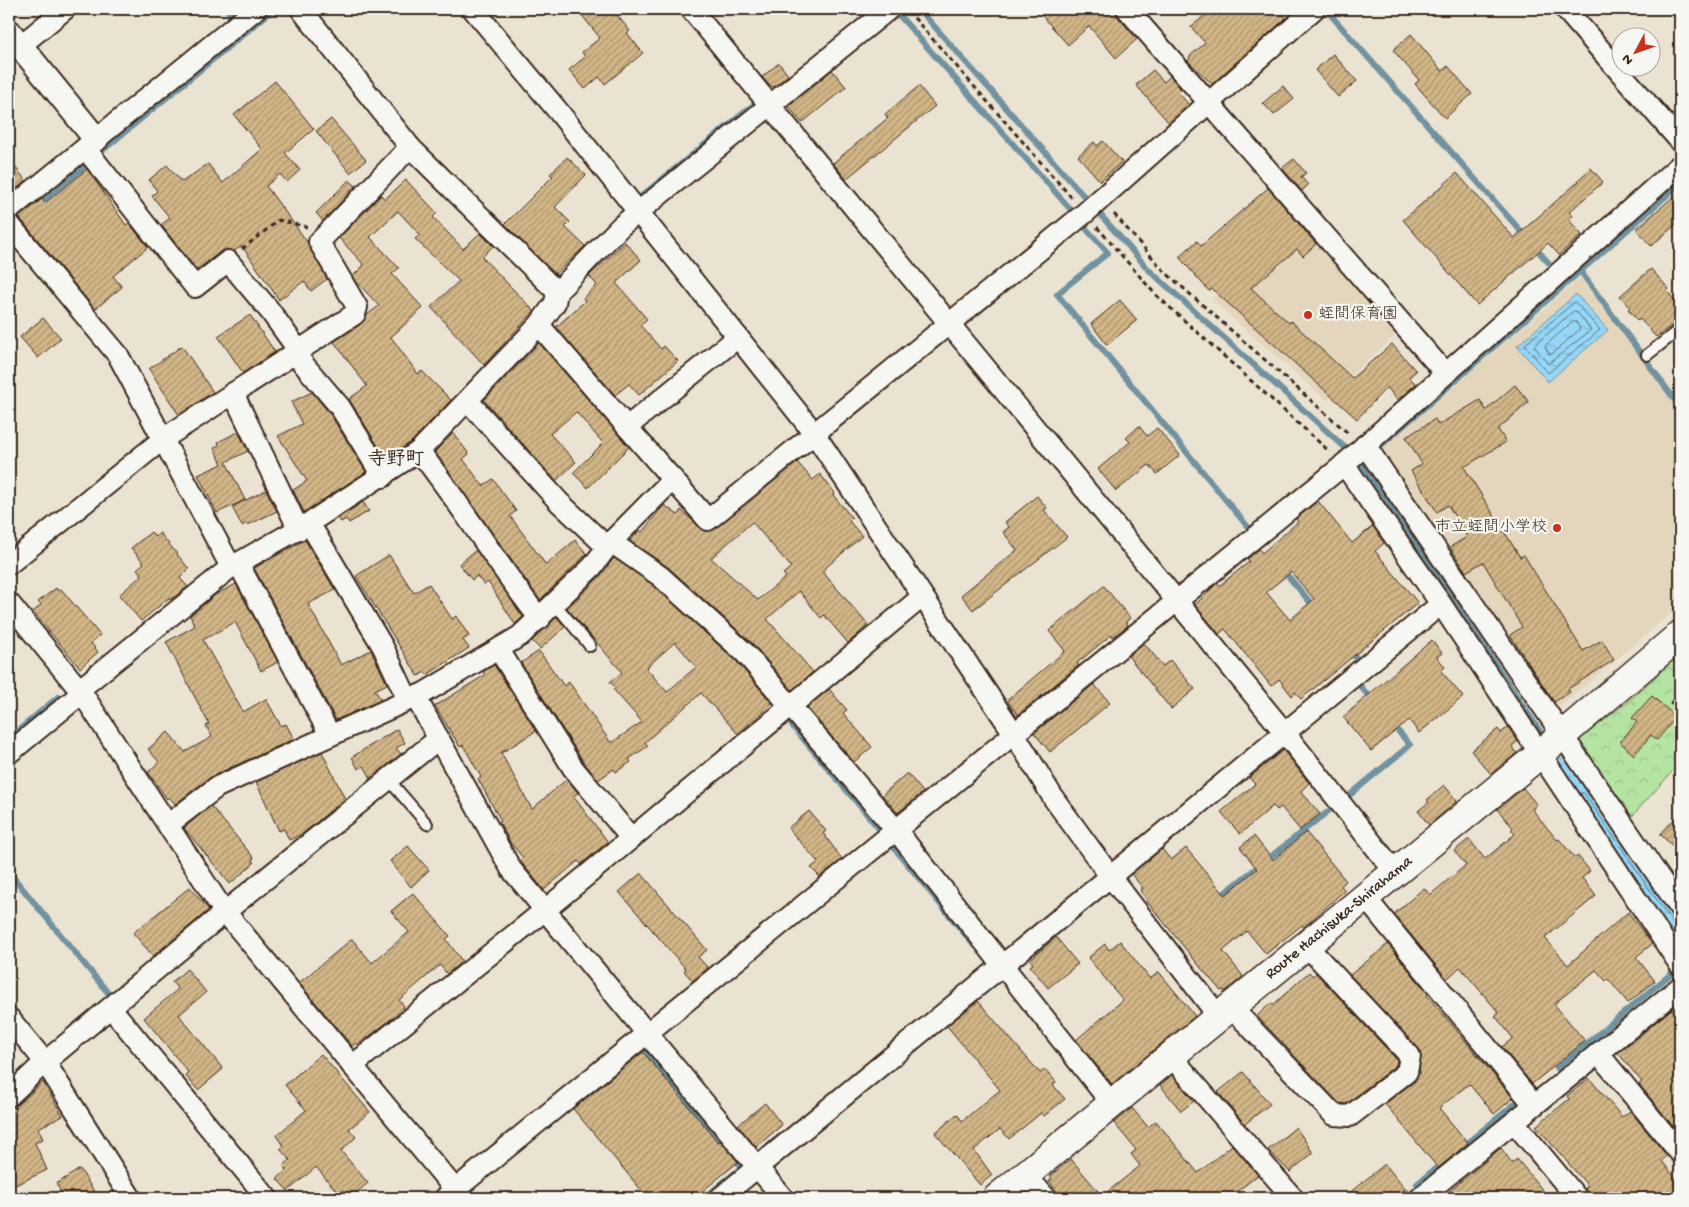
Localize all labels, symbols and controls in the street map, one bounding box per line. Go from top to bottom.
north arrow [1612,28,1662,78]
text: N [1619,50,1637,68]
place label: 蛭間保育園 [1318,305,1398,325]
marker: 蛭間保育園 [1302,309,1314,321]
district label: 寺野町 [367,448,425,472]
place label: 市立蛭間小学校 [1435,518,1547,538]
marker: 市立蛭間小学校 [1551,522,1563,534]
street label: Route Hachisuka-Shirahama [1262,852,1418,984]

